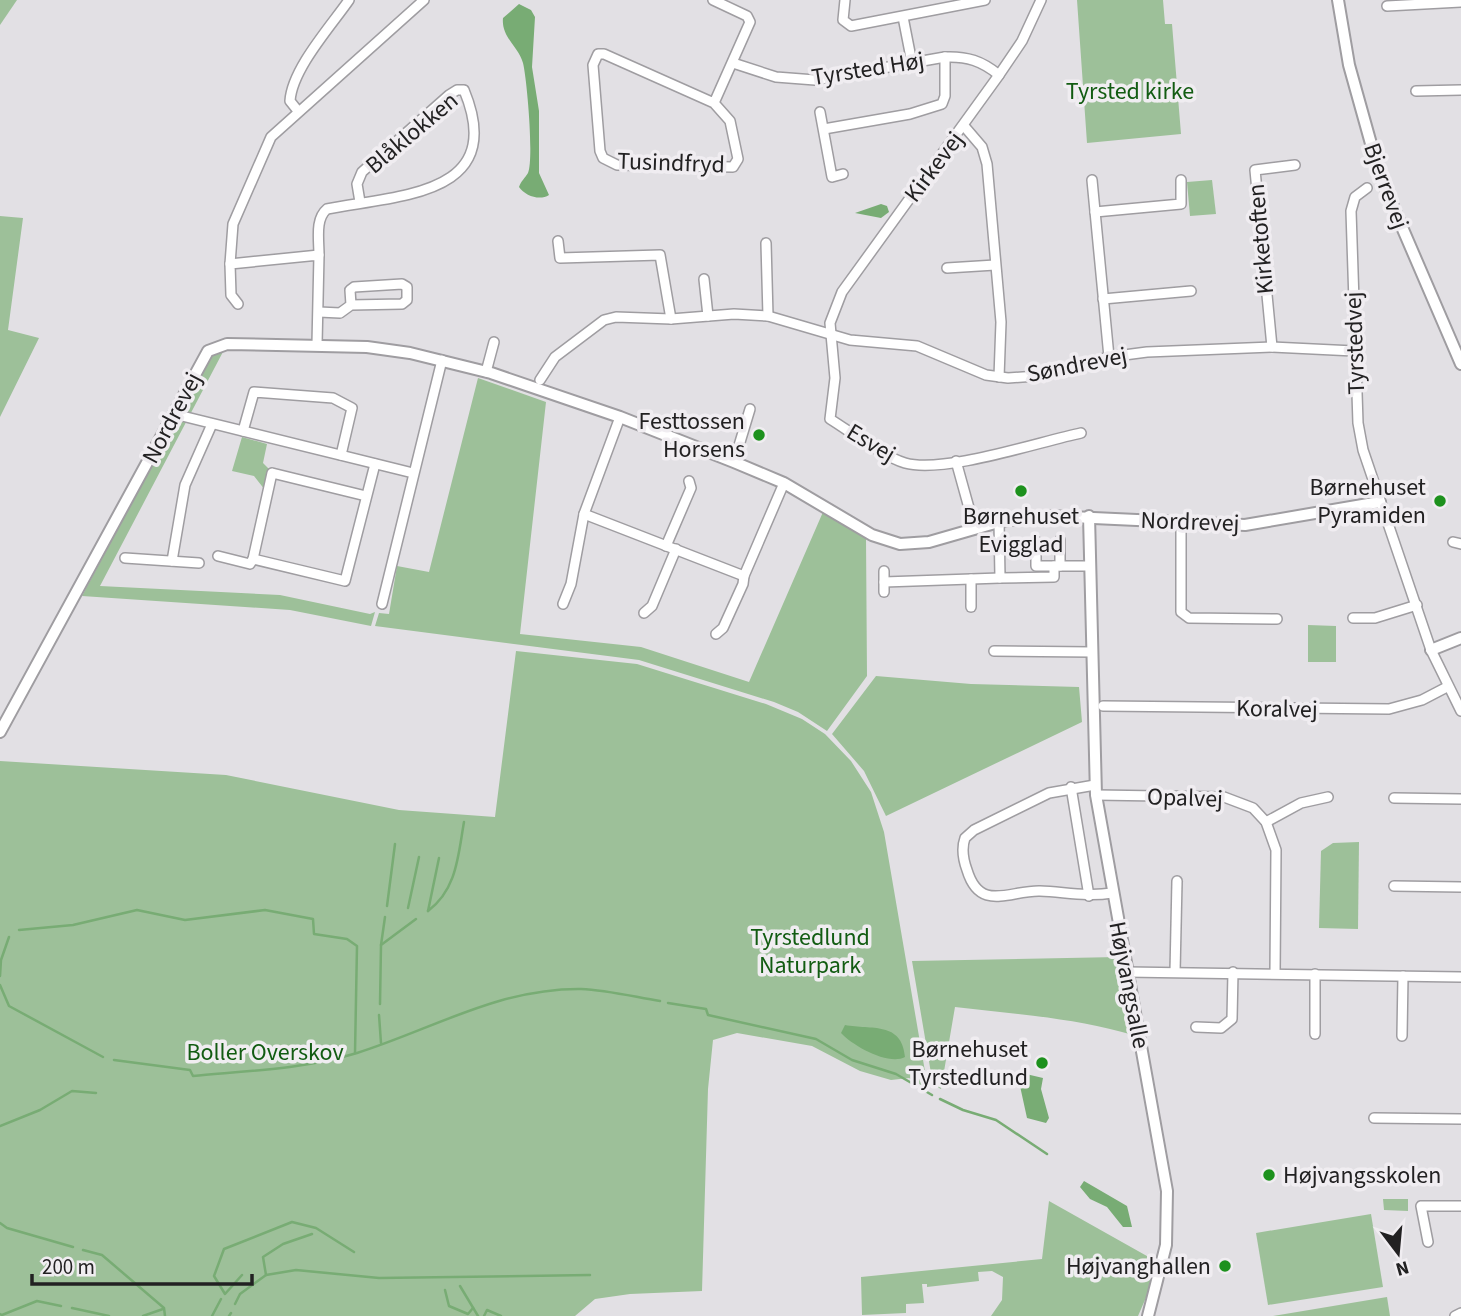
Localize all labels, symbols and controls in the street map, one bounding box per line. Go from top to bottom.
street label: Tyrsted Høj [809,43,927,95]
park label: Tyrsted kirke [1066,74,1194,109]
street label: Blåklokken [358,84,466,182]
street label: Kirkevej [896,124,972,210]
street label: Bjerrevej [1354,138,1418,234]
street label: Tusindfryd [617,144,725,182]
street label: Kirketoften [1239,182,1283,296]
street label: Tyrstedvej [1336,291,1374,395]
street label: Søndrevej [1024,338,1130,392]
street label: Nordrevej [133,366,211,470]
place label: Festtossen Horsens [638,404,745,467]
street label: Esvej [840,415,902,471]
marker: Festtossen Horsens [751,427,767,443]
place label: Børnehuset Pyramiden [1310,470,1426,533]
marker: Børnehuset Evigglad [1013,483,1029,499]
marker: Børnehuset Pyramiden [1432,493,1448,509]
place label: Børnehuset Evigglad [963,499,1079,562]
street label: Nordrevej [1140,503,1240,541]
street label: Koralvej [1236,691,1318,727]
street label: Opalvej [1146,779,1224,817]
street label: Højvangsalle [1100,918,1158,1052]
park label: Tyrstedlund Naturpark [750,920,870,983]
place label: Børnehuset Tyrstedlund [908,1032,1028,1095]
park label: Boller Overskov [186,1035,344,1070]
marker: Børnehuset Tyrstedlund [1034,1055,1050,1071]
place label: Højvangsskolen [1283,1158,1441,1193]
marker: Højvangsskolen [1261,1167,1277,1183]
north arrow [1363,1218,1433,1288]
scale bar [32,1242,252,1286]
place label: Højvanghallen [1066,1249,1211,1284]
text: 200 m [42,1252,95,1282]
text: N [1392,1253,1412,1283]
marker: Højvanghallen [1217,1258,1233,1274]

